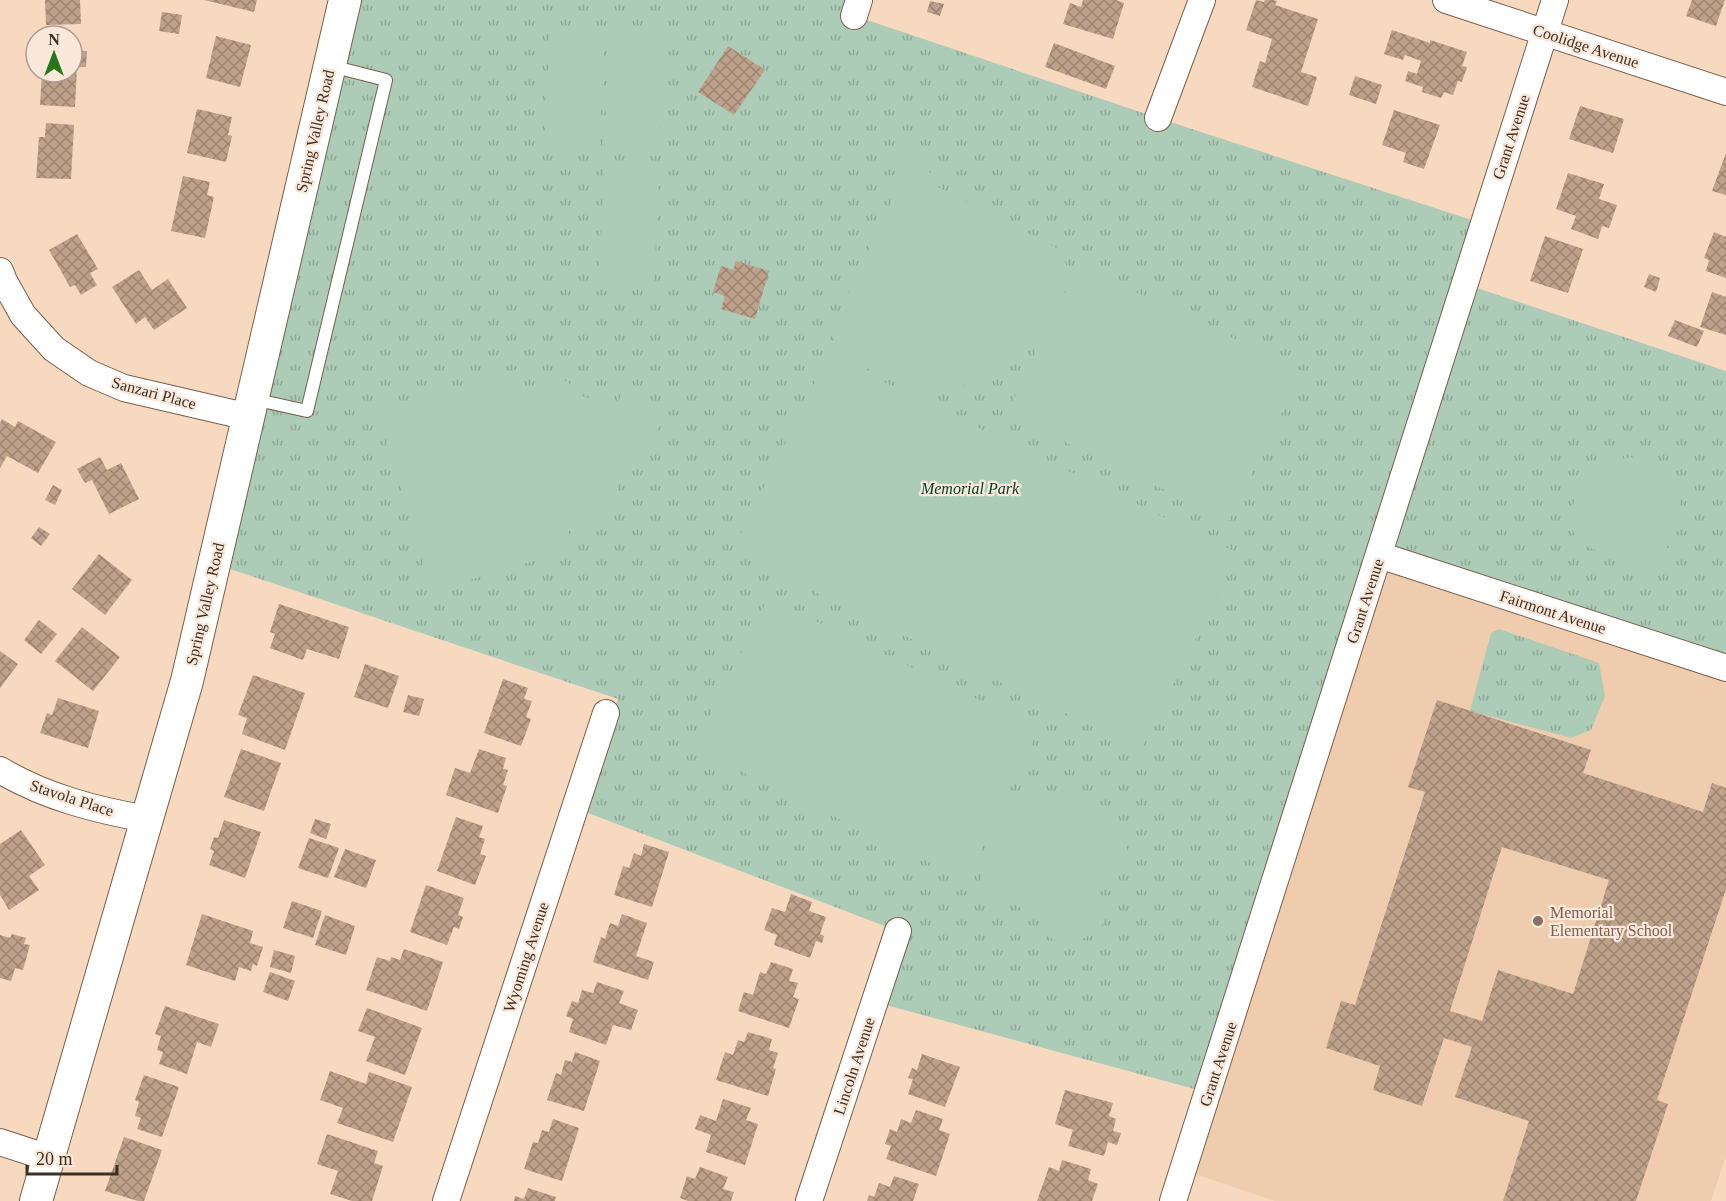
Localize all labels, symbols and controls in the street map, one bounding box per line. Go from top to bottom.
street label: Coolidge Avenue [1531,21,1641,72]
north arrow [24,24,84,84]
text: N [48,31,60,48]
street label: Spring Valley Road [293,68,338,194]
street label: Grant Avenue [1489,92,1533,182]
street label: Sanzari Place [110,374,198,412]
park label: Memorial Park [920,480,1020,497]
street label: Spring Valley Road [183,541,228,667]
street label: Grant Avenue [1343,556,1387,646]
street label: Fairmont Avenue [1498,587,1608,637]
street label: Stavola Place [28,777,116,819]
street label: Wyoming Avenue [500,900,553,1014]
place label: Memorial Elementary School [1550,904,1673,940]
marker: Memorial Elementary School [1531,914,1545,928]
street label: Lincoln Avenue [830,1015,878,1117]
street label: Grant Avenue [1196,1019,1240,1109]
scale bar [27,1138,117,1176]
text: 20 m [36,1149,73,1169]

